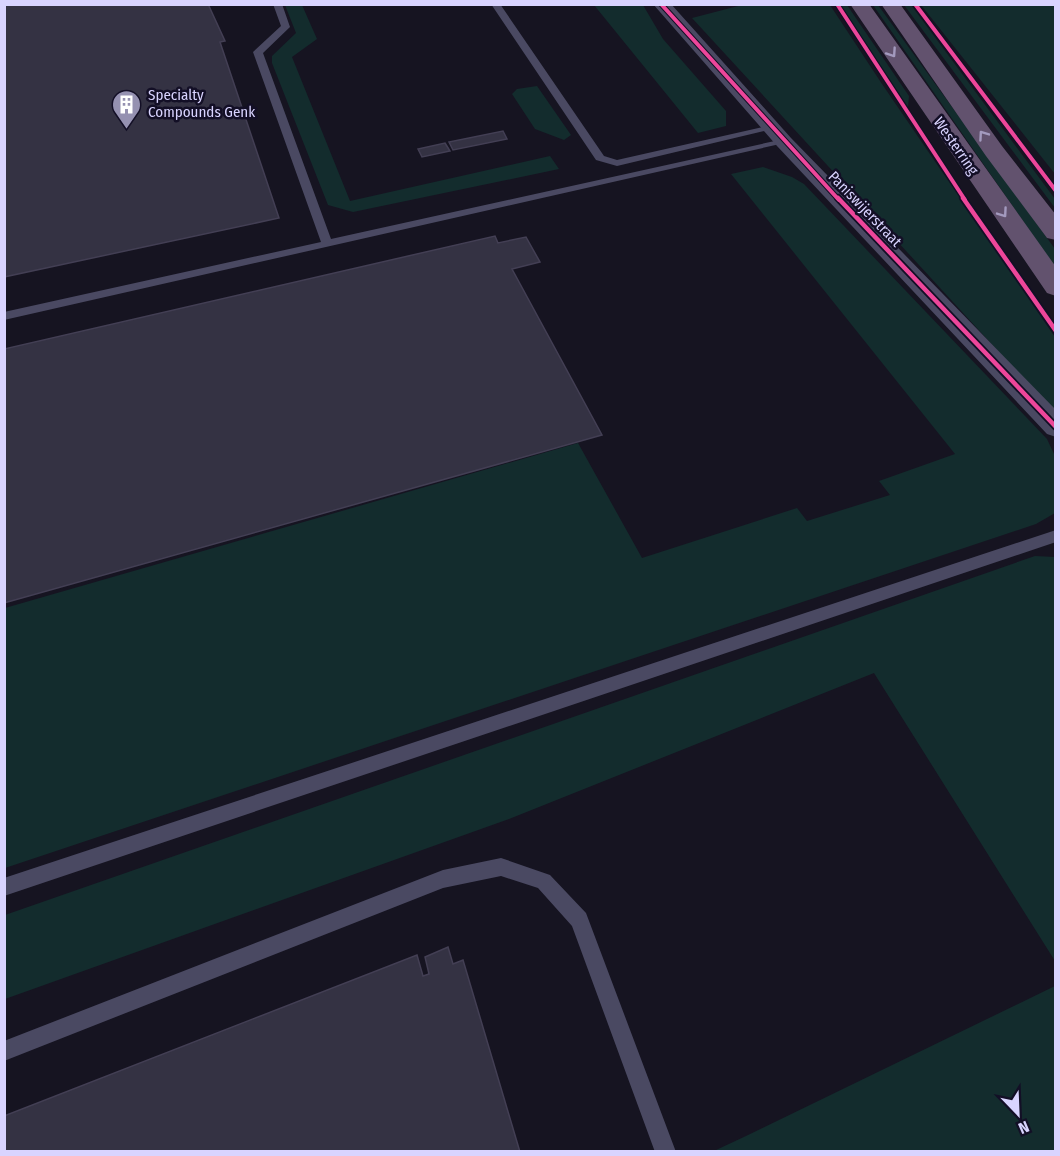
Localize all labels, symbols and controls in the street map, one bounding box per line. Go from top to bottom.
one-way arrow [885,46,896,57]
place label: Specialty Compounds Genk [148,86,255,121]
building icon: Specialty Compounds Genk [111,88,143,130]
street label: Westerring [930,114,982,178]
one-way arrow [979,131,990,142]
street label: Paniswijerstraat [825,168,906,251]
one-way arrow [996,206,1007,217]
north arrow [988,1084,1048,1144]
text: N [1016,1117,1032,1138]

